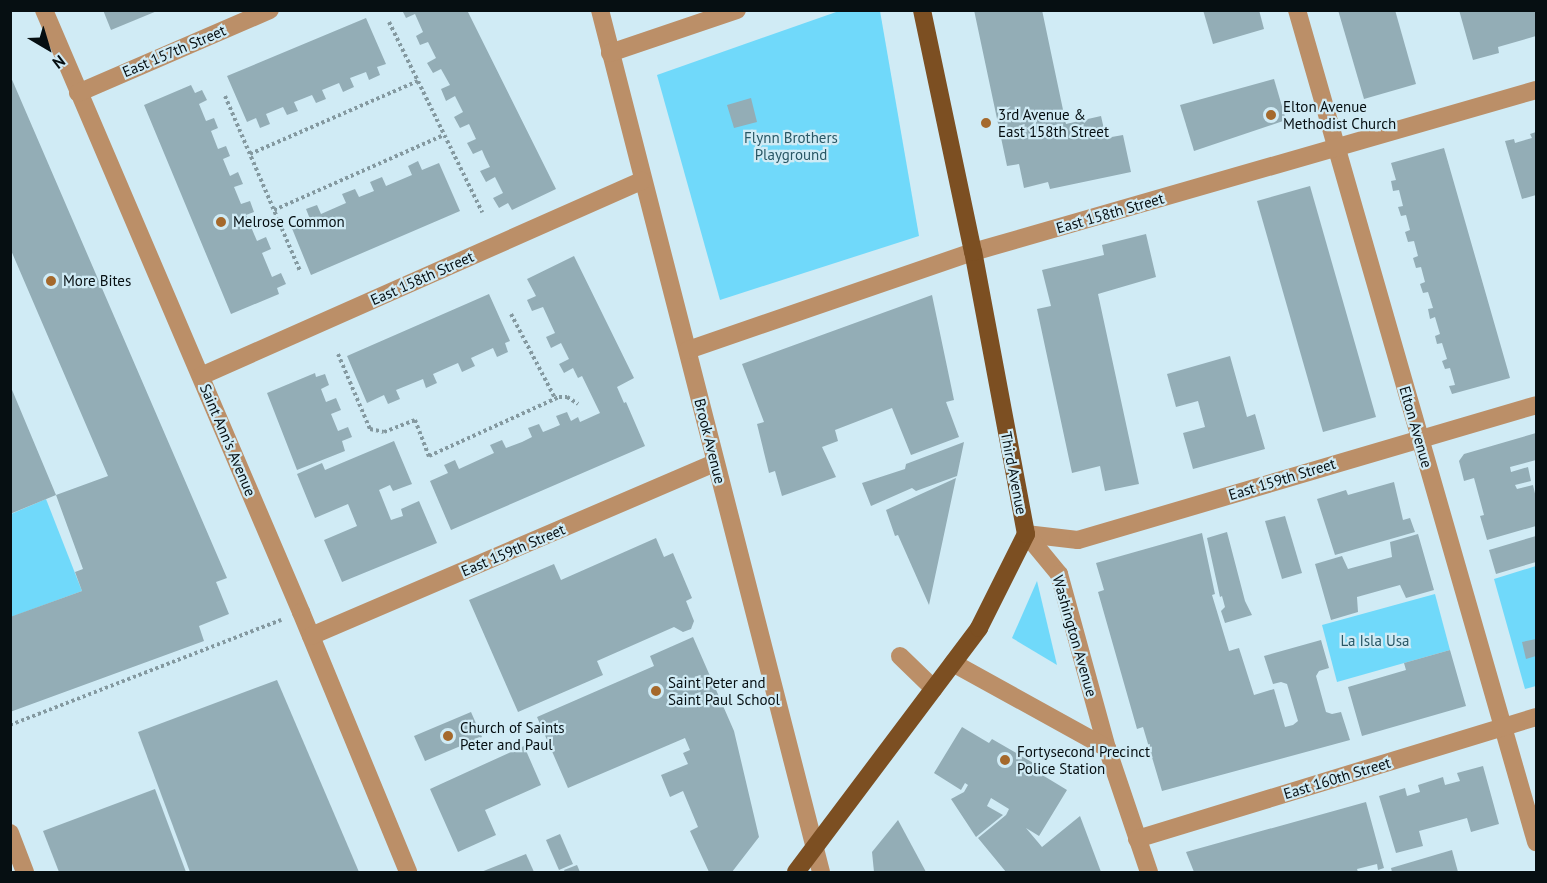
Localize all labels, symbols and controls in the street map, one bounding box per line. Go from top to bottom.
north arrow [18,18,78,78]
street label: East 157th Street [120,21,228,81]
text: N [49,51,69,73]
place label: Elton Avenue Methodist Church [1283,97,1396,132]
place label: 3rd Avenue & East 158th Street [998,105,1109,140]
marker: Elton Avenue Methodist Church [1264,108,1278,122]
marker: 3rd Avenue & East 158th Street [979,116,993,130]
park label: Flynn Brothers Playground [744,128,838,163]
street label: East 158th Street [1054,189,1166,237]
place label: Melrose Common [233,213,345,231]
marker: Melrose Common [214,215,228,229]
street label: East 158th Street [368,247,476,309]
place label: More Bites [63,272,131,290]
marker: More Bites [44,274,58,288]
street label: Saint Ann's Avenue [196,381,260,499]
street label: Elton Avenue [1396,384,1436,470]
street label: Brook Avenue [691,396,729,486]
street label: Third Avenue [997,430,1031,516]
street label: East 159th Street [1226,454,1338,504]
street label: East 159th Street [458,520,568,580]
street label: Washington Avenue [1049,573,1101,699]
park label: La Isla Usa [1341,632,1409,650]
place label: Saint Peter and Saint Paul School [668,673,780,708]
marker: Saint Peter and Saint Paul School [649,684,663,698]
place label: Church of Saints Peter and Paul [460,718,565,753]
marker: Church of Saints Peter and Paul [441,729,455,743]
place label: Fortysecond Precinct Police Station [1017,742,1150,777]
marker: Fortysecond Precinct Police Station [998,753,1012,767]
street label: East 160th Street [1281,753,1393,803]

